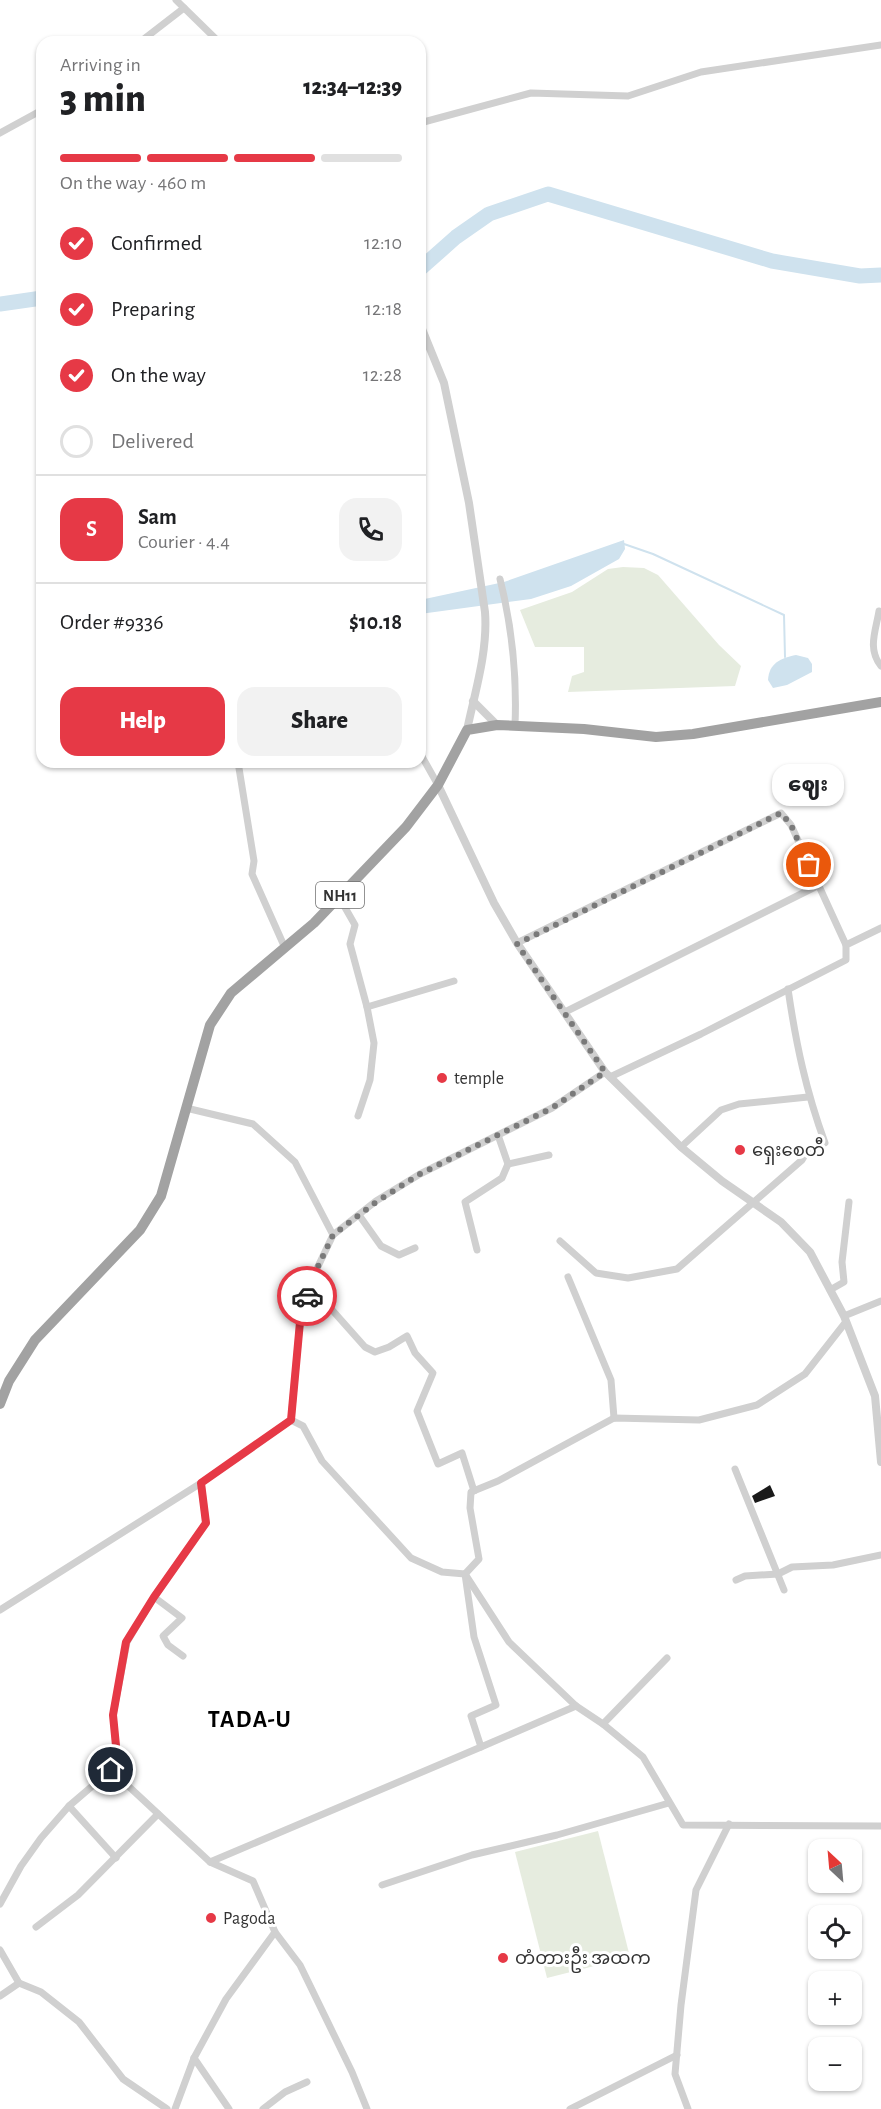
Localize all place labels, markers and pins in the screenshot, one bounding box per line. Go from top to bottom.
callout: ဈေး [773,763,845,805]
pin [783,839,834,890]
place label: temple [454,1070,504,1088]
marker: temple [435,1071,449,1085]
place label: ရှေးစေတီ [752,1136,825,1165]
marker: ရှေးစေတီ [733,1143,747,1157]
pin [85,1744,136,1795]
place label: Pagoda [223,1910,275,1928]
marker: Pagoda [204,1911,218,1925]
place label: တံတားဦး အထက [515,1946,651,1973]
marker: တံတားဦး အထက [496,1951,510,1965]

